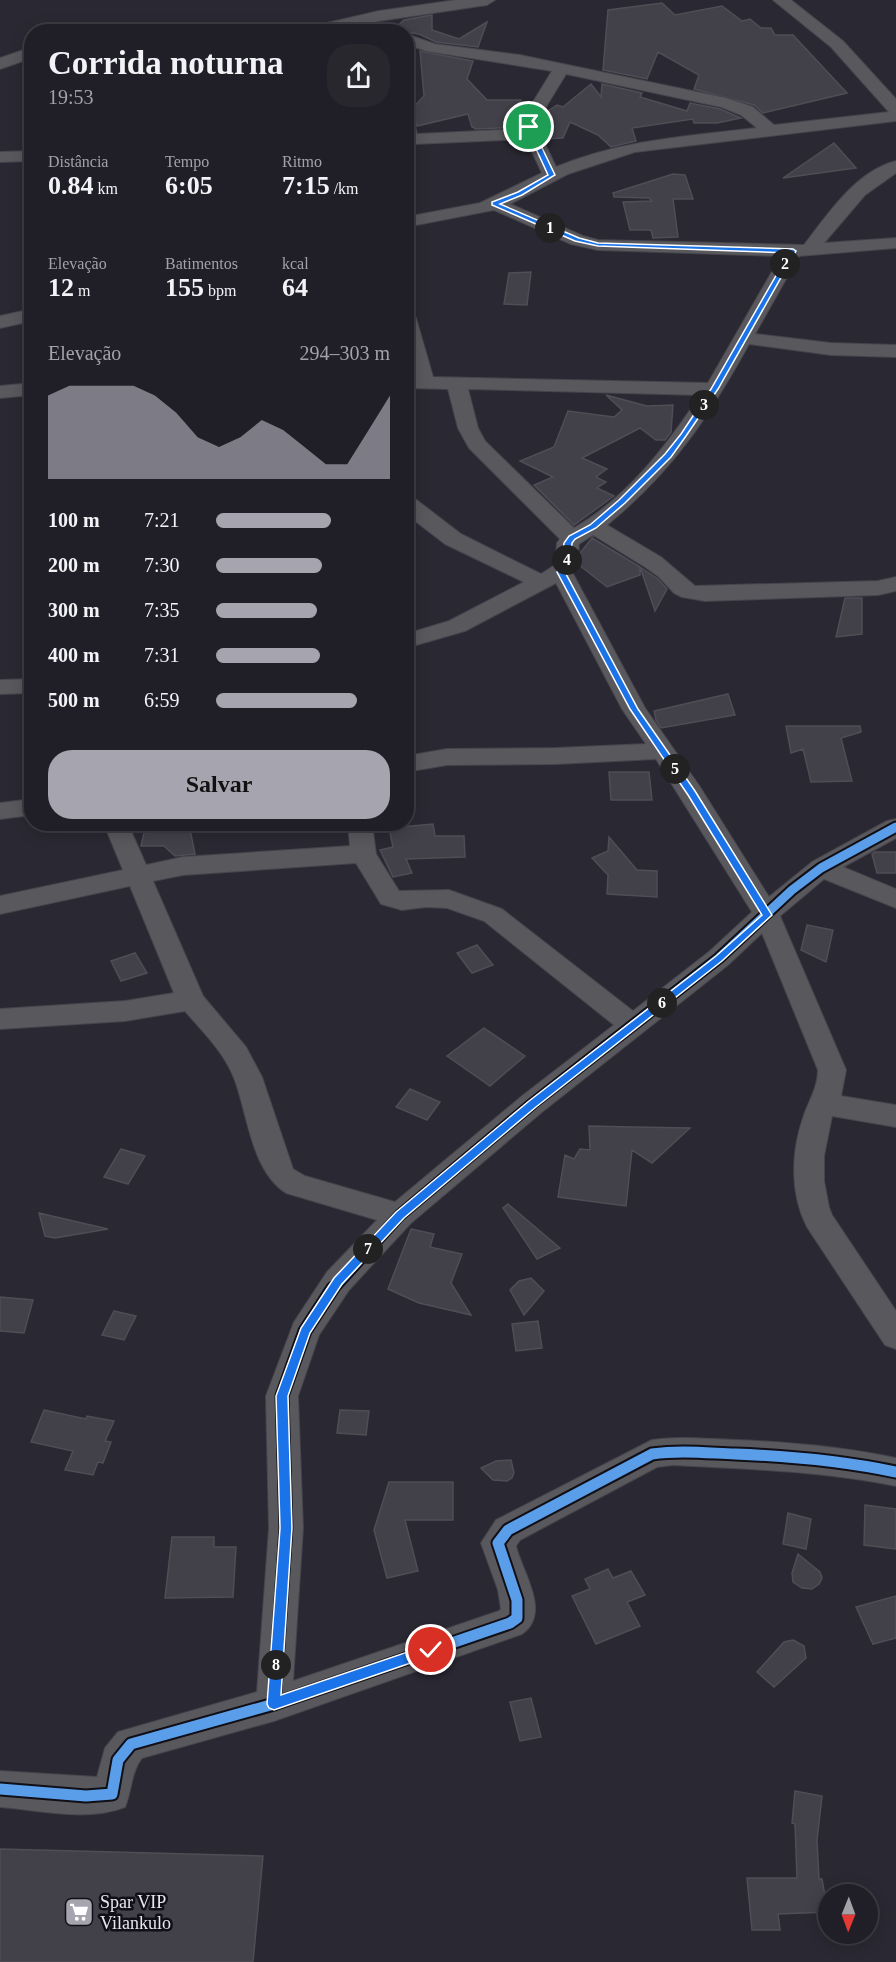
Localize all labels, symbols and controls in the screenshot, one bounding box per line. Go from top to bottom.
button: share [327,44,390,107]
text: Corrida noturna [48,45,284,81]
text: 19:53 [48,86,94,108]
pin [503,101,554,152]
icon: arrive [512,110,545,143]
text: Distância [48,153,108,170]
text: Tempo [165,153,209,170]
text: Ritmo [282,153,322,170]
text: 0.84 [48,171,94,200]
text: 6:05 [165,171,213,200]
text: 7:15 [282,171,330,200]
text: km [94,180,118,197]
text: /km [330,180,359,197]
pin: 1 [535,213,565,243]
text: 1 [546,219,554,236]
pin: 2 [770,249,800,279]
text: Elevação [48,255,107,272]
text: Batimentos [165,255,238,272]
text: kcal [282,255,309,272]
text: 2 [781,255,789,272]
text: 12 [48,273,74,302]
text: 155 [165,273,204,302]
text: 64 [282,273,308,302]
text: m [74,282,90,299]
text: bpm [204,282,236,299]
text: Elevação [48,342,121,364]
text: 294–303 m [299,342,390,364]
pin: 3 [689,390,719,420]
text: 3 [700,396,708,413]
text: 100 m [48,509,100,531]
text: 7:21 [144,509,180,531]
pin: 4 [552,545,582,575]
text: 4 [563,551,571,568]
text: 200 m [48,554,100,576]
text: 7:30 [144,554,180,576]
text: 300 m [48,599,100,621]
text: 7:35 [144,599,180,621]
text: 400 m [48,644,100,666]
text: 7:31 [144,644,180,666]
text: 500 m [48,689,100,711]
text: 6:59 [144,689,180,711]
button: Salvar [48,750,390,819]
pin: 5 [660,754,690,784]
text: 5 [671,760,679,777]
pin: 6 [647,988,677,1018]
text: 6 [658,994,666,1011]
pin: 7 [353,1234,383,1264]
text: 7 [364,1240,372,1257]
pin [405,1624,456,1675]
icon: check [414,1633,447,1666]
pin: 8 [261,1650,291,1680]
text: 8 [272,1656,280,1673]
north arrow [818,1884,878,1944]
map controls [818,1884,878,1944]
place label: Spar VIP Vilankulo [100,1892,171,1933]
supermarket icon: Spar VIP Vilankulo [63,1896,95,1928]

